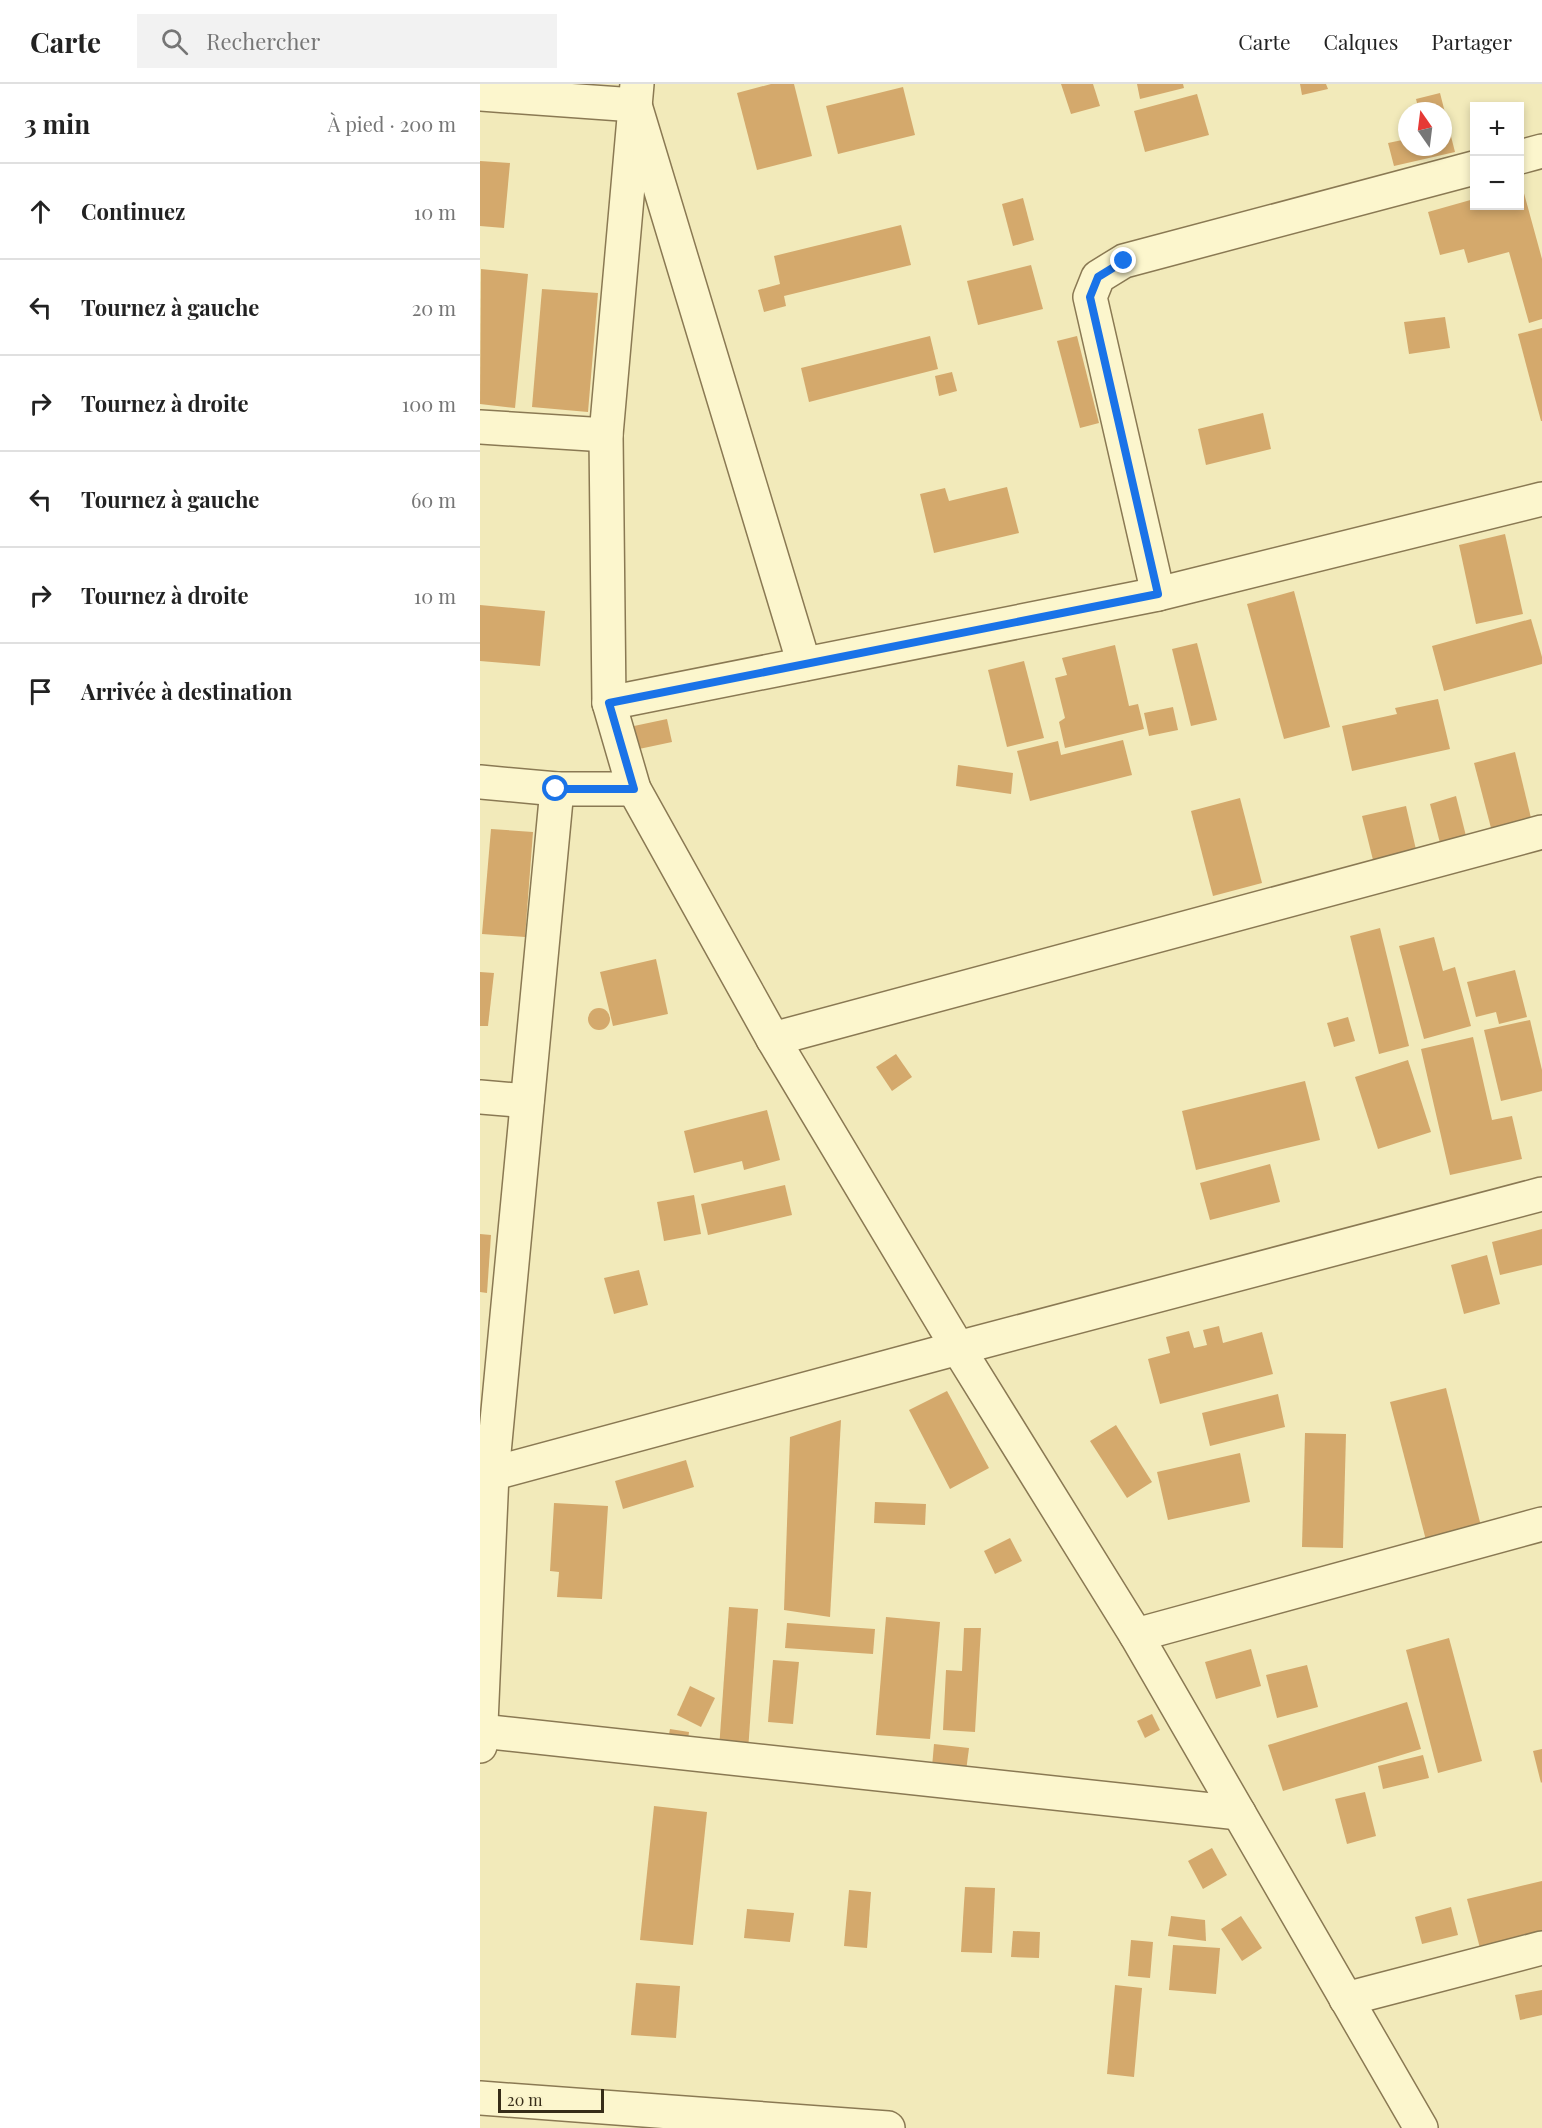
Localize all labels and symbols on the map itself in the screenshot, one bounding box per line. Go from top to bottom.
north arrow [1398,102,1452,156]
route end [1110,247,1136,273]
route start [542,775,568,801]
scale bar [498,2086,604,2114]

